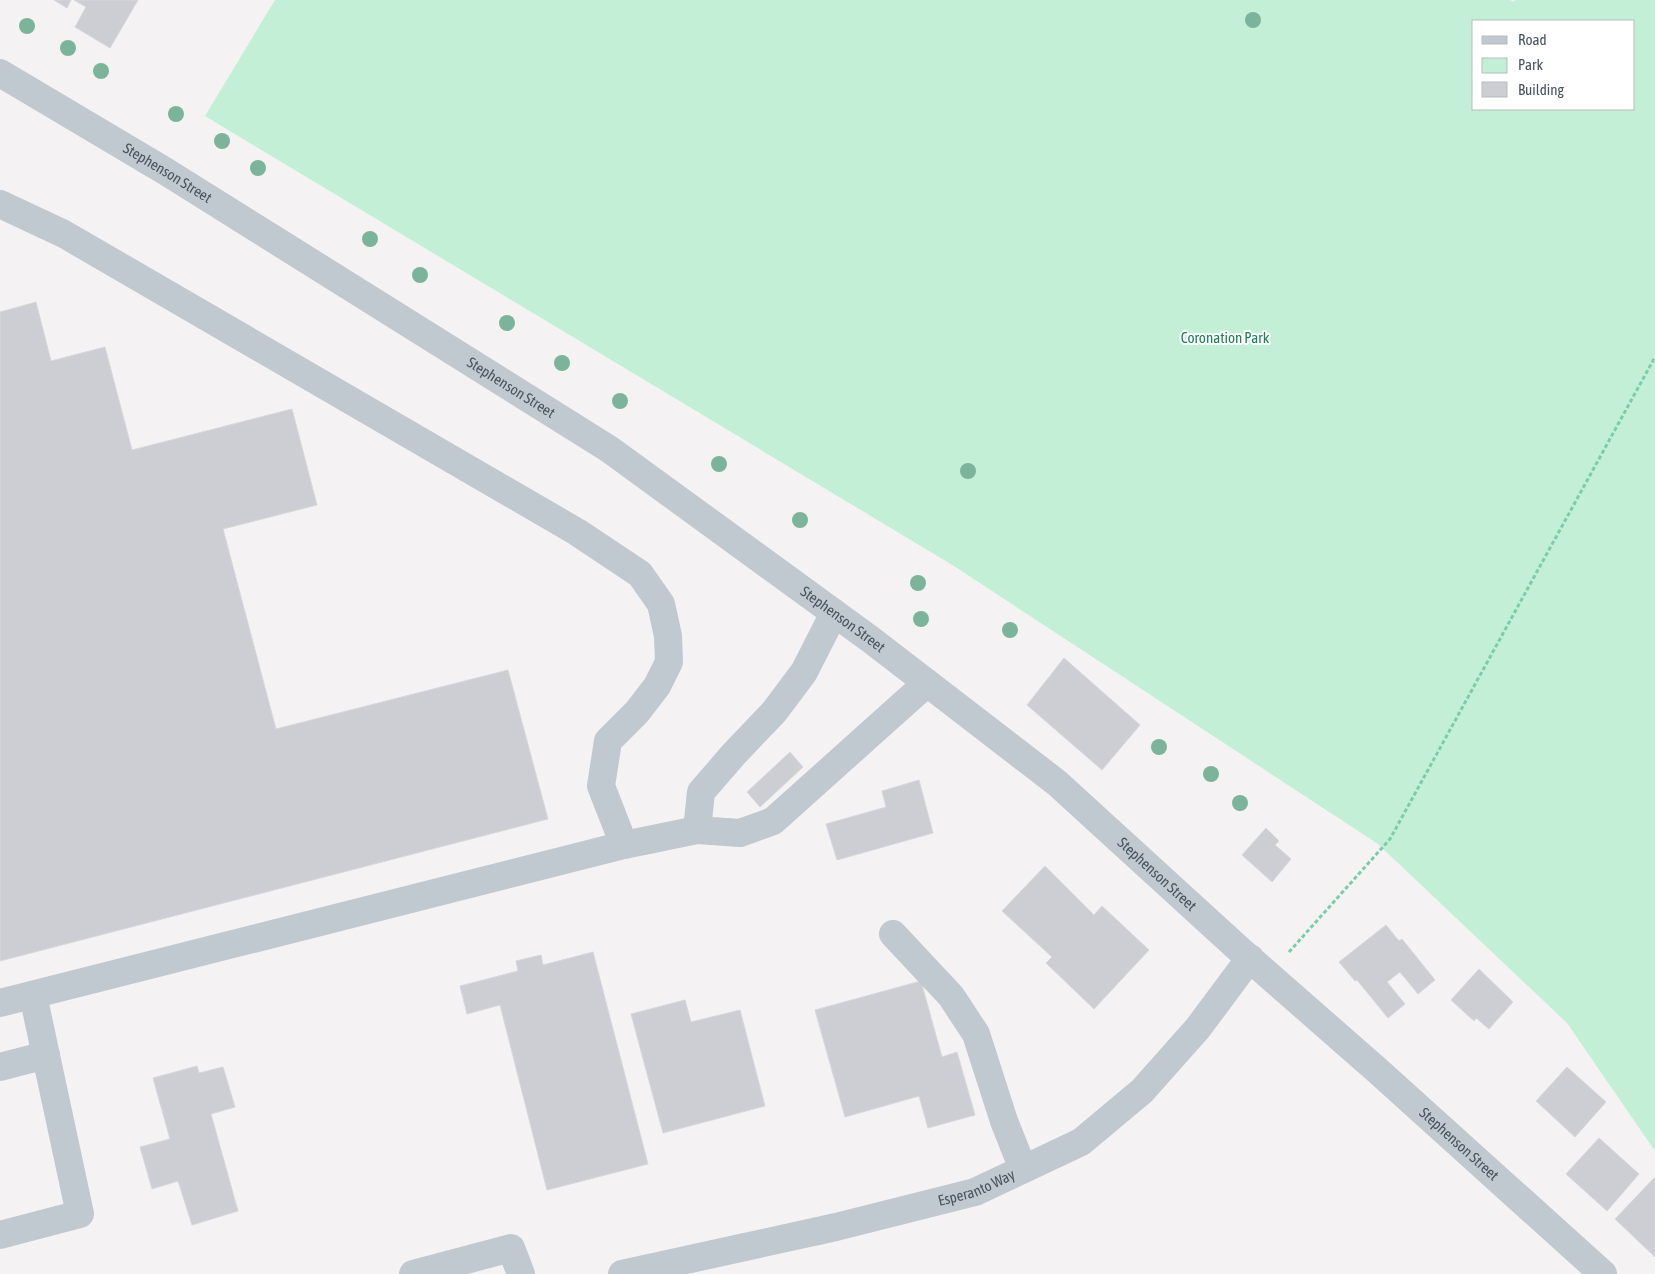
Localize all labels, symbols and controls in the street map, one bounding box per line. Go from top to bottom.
legend [1472,20,1635,110]
text: Road [1518,31,1547,48]
text: Park [1518,56,1543,73]
text: Building [1518,81,1564,98]
street label: Stephenson Street [120,139,215,206]
park label: Coronation Park [1181,329,1270,346]
street label: Stephenson Street [464,353,558,421]
street label: Stephenson Street [798,582,889,655]
street label: Stephenson Street [1114,834,1200,914]
street label: Stephenson Street [1416,1104,1502,1184]
street label: Esperanto Way [936,1166,1017,1209]

